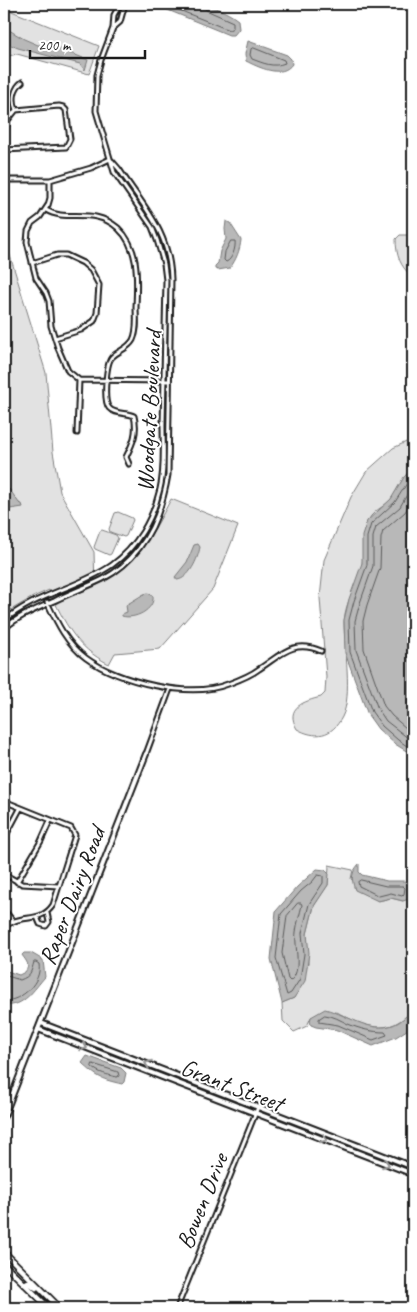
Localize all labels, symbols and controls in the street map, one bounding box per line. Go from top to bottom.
scale bar [30,28,145,60]
text: 200 m [38,36,72,55]
street label: Woodgate Boulevard [130,326,168,492]
street label: Raper Dairy Road [32,820,113,969]
one-way arrow [79,1041,87,1051]
street label: Grant Street [177,1052,290,1119]
one-way arrow [144,1060,152,1070]
one-way arrow [319,1133,328,1144]
street label: Bowen Drive [169,1147,236,1253]
one-way arrow [381,1157,390,1168]

